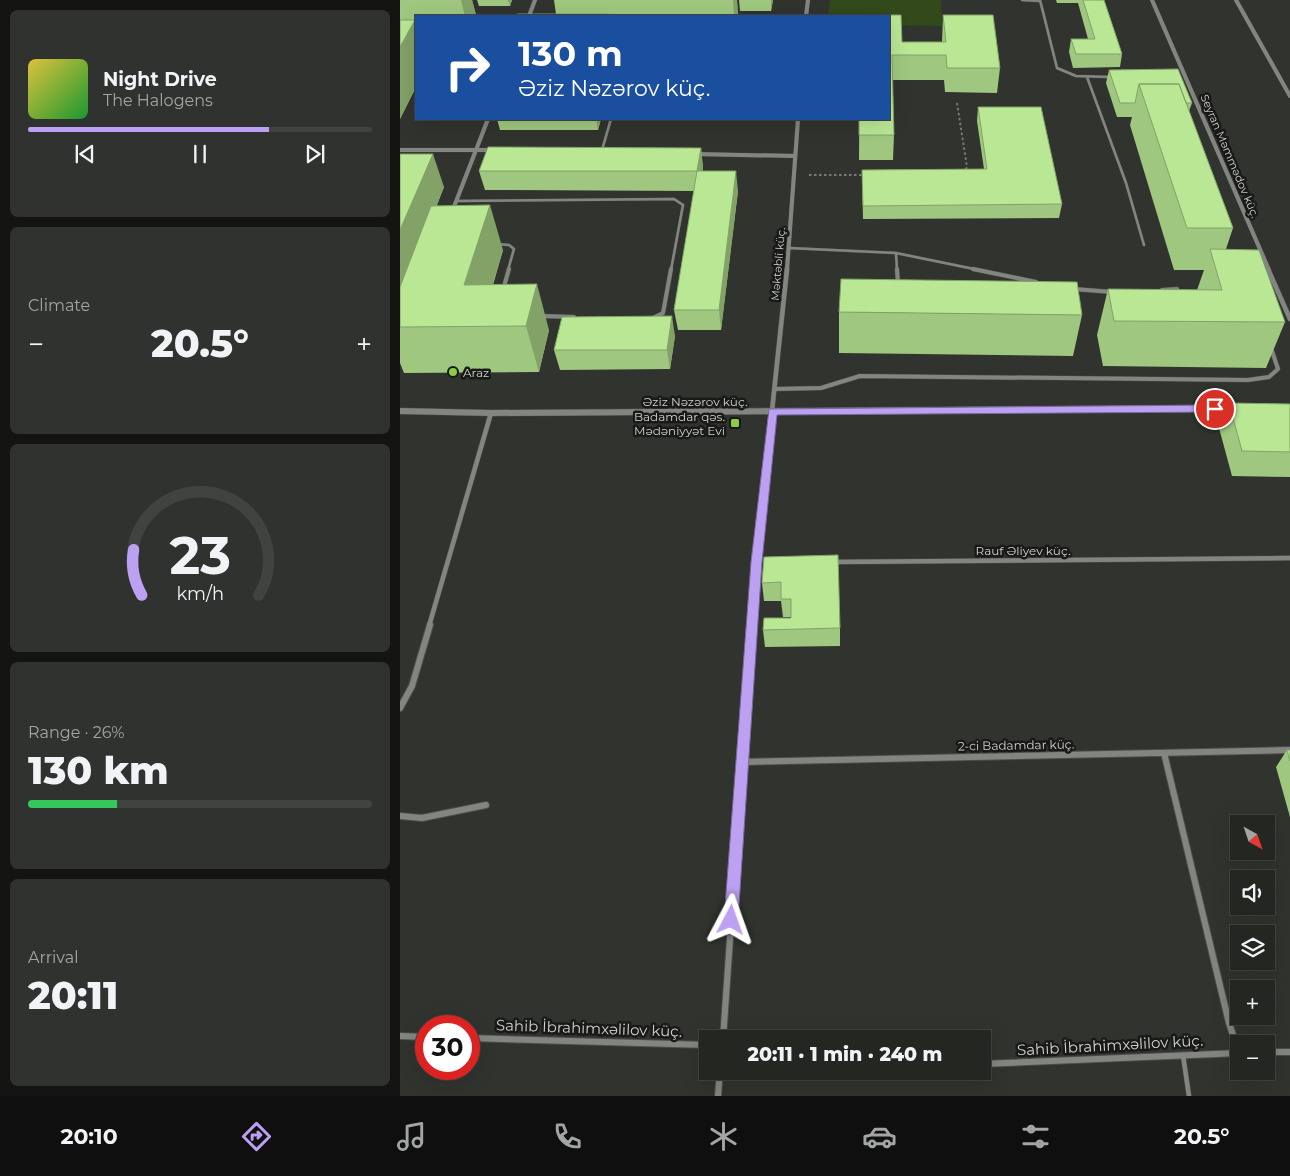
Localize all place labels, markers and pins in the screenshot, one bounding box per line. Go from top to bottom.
place label: Araz [463,365,489,380]
marker: Araz [447,366,459,378]
pin [1194,388,1236,430]
place label: Badamdar qəs. Mədəniyyət Evi [634,409,725,438]
marker: Badamdar qəs. Mədəniyyət Evi [729,417,741,429]

